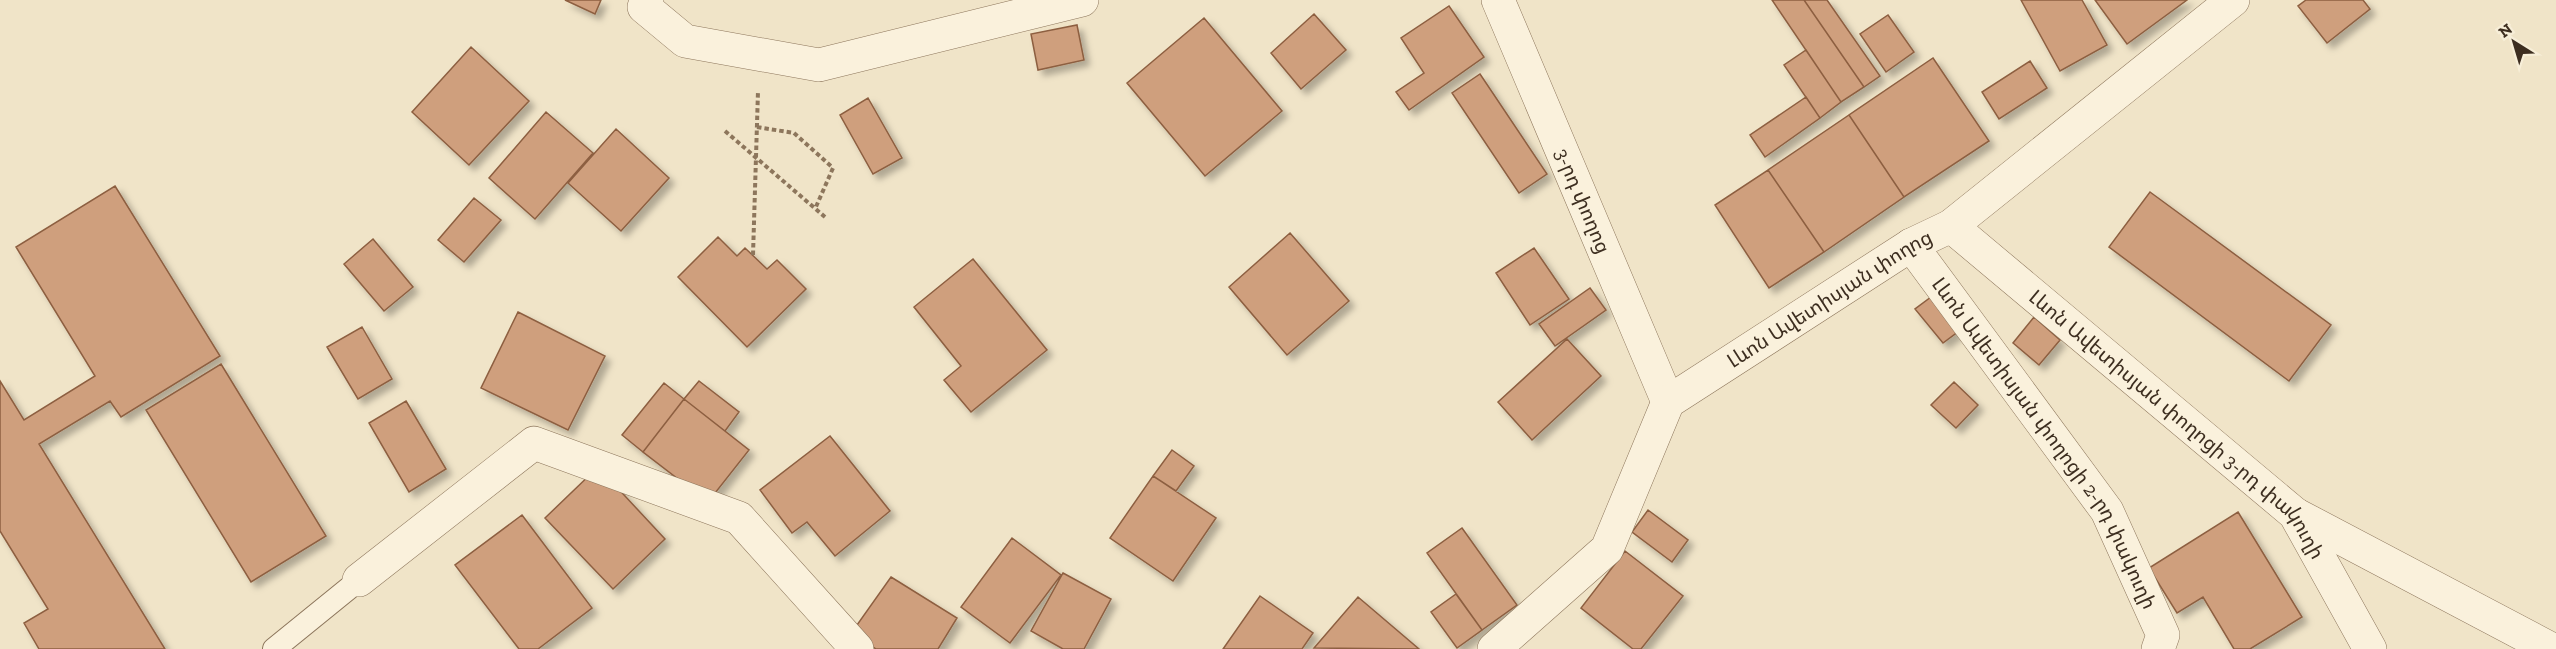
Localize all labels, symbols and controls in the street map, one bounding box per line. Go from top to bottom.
north arrow [2484,12,2544,72]
text: N [2495,19,2516,42]
street label: 3-րդ փողոց [1550,145,1616,257]
street label: Լևոն Ավետիսյան փողոց [1722,225,1936,373]
street label: Լևոն Ավետիսյան փողոցի 2-րդ փակուղի [1927,273,2162,613]
street label: Լևոն Ավետիսյան փողոցի 3-րդ փակուղի [2024,285,2330,563]

